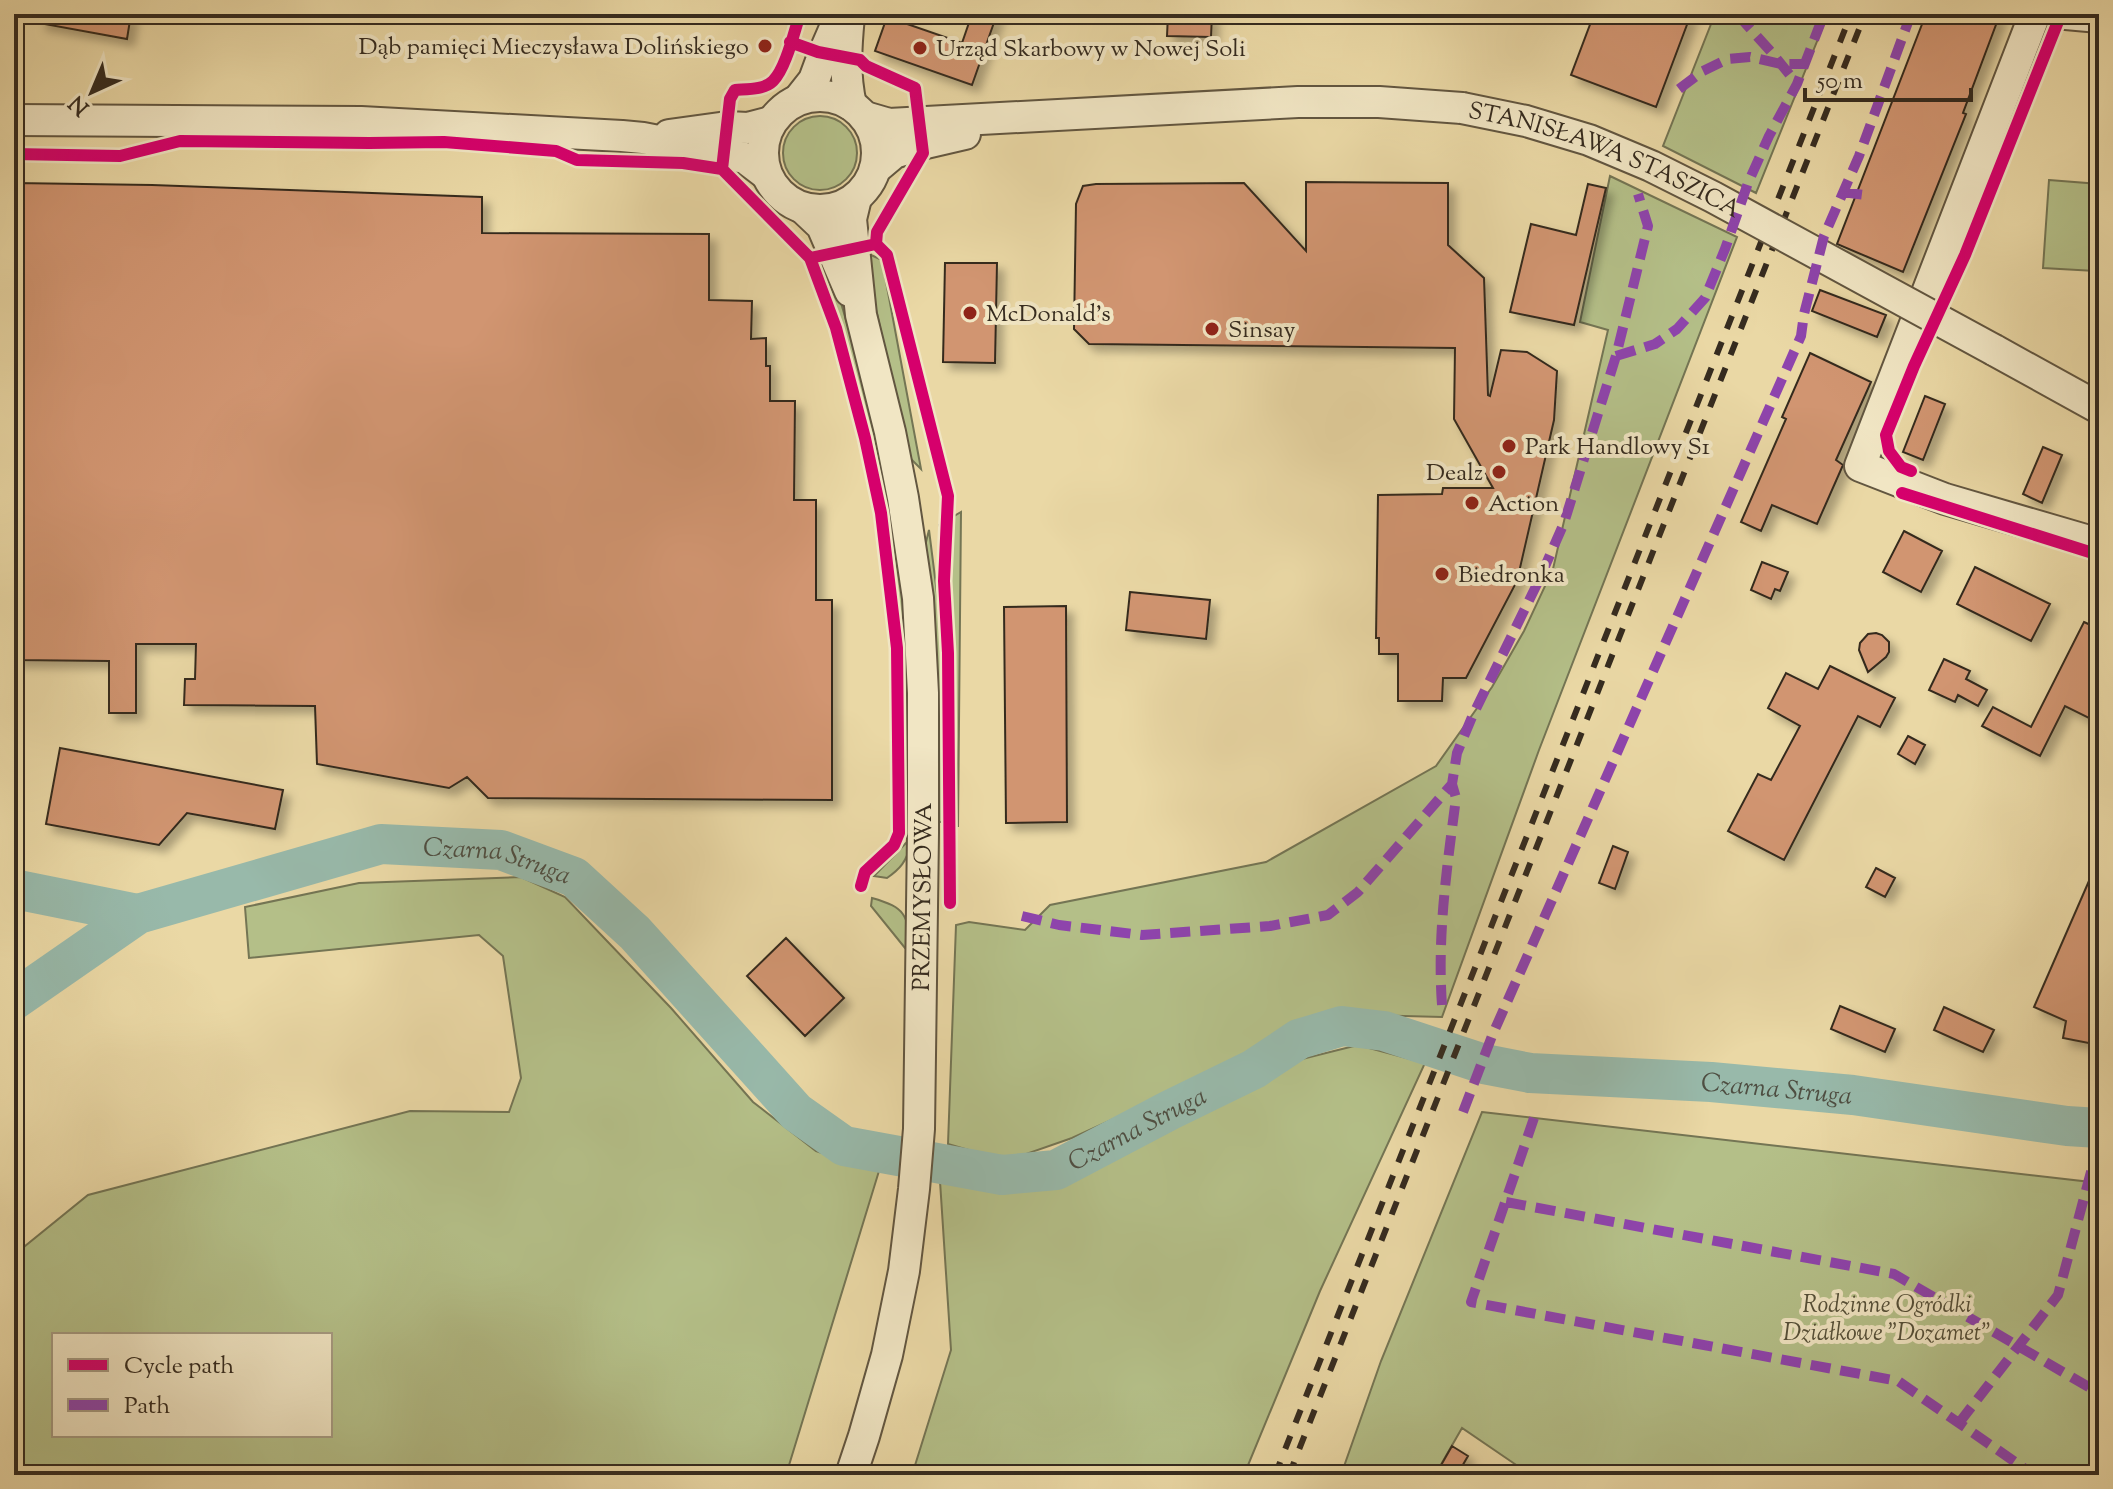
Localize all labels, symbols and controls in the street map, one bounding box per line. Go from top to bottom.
place label: Dąb pamięci Mieczysława Dolińskiego [358,31,749,65]
place label: Urząd Skarbowy w Nowej Soli [936,33,1246,67]
marker: Dąb pamięci Mieczysława Dolińskiego [756,37,774,55]
marker: Urząd Skarbowy w Nowej Soli [911,39,929,57]
north arrow [52,52,132,132]
scale bar [1805,52,1971,102]
text: 50 m [1815,65,1863,99]
text: N [62,86,98,122]
street label: STANISŁAWA STASZICA [1465,95,1746,228]
place label: McDonald's [986,298,1111,332]
marker: McDonald's [961,304,979,322]
place label: Sinsay [1228,314,1295,348]
marker: Sinsay [1203,320,1221,338]
place label: Park Handlowy S1 [1525,431,1710,465]
marker: Park Handlowy S1 [1500,437,1518,455]
place label: Dealz [1426,457,1483,491]
marker: Dealz [1490,463,1508,481]
place label: Action [1488,488,1559,522]
marker: Action [1463,494,1481,512]
place label: Biedronka [1458,559,1565,593]
marker: Biedronka [1433,565,1451,583]
street label: PRZEMYSŁOWA [906,802,942,991]
water label: Czarna Struga [422,830,576,895]
water label: Czarna Struga [1700,1066,1854,1116]
water label: Czarna Struga [1062,1079,1213,1182]
park label: Rodzinne Ogródki Działkowe "Dozamet" [1783,1289,1991,1351]
legend [52,1333,332,1437]
text: Cycle path [124,1350,234,1384]
text: Path [124,1390,170,1424]

